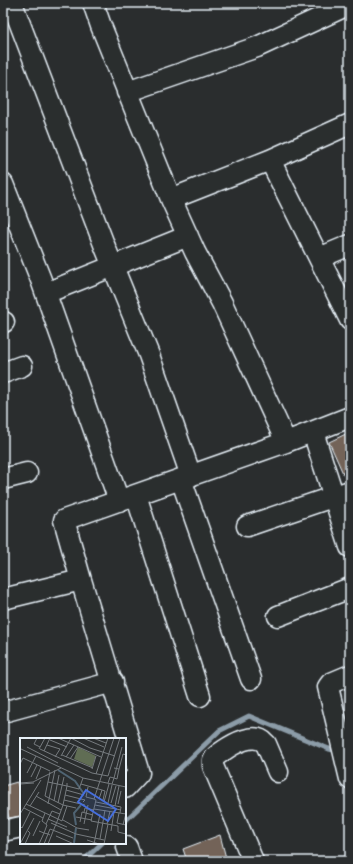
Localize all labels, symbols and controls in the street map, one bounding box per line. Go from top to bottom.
inset map [20,738,126,844]

